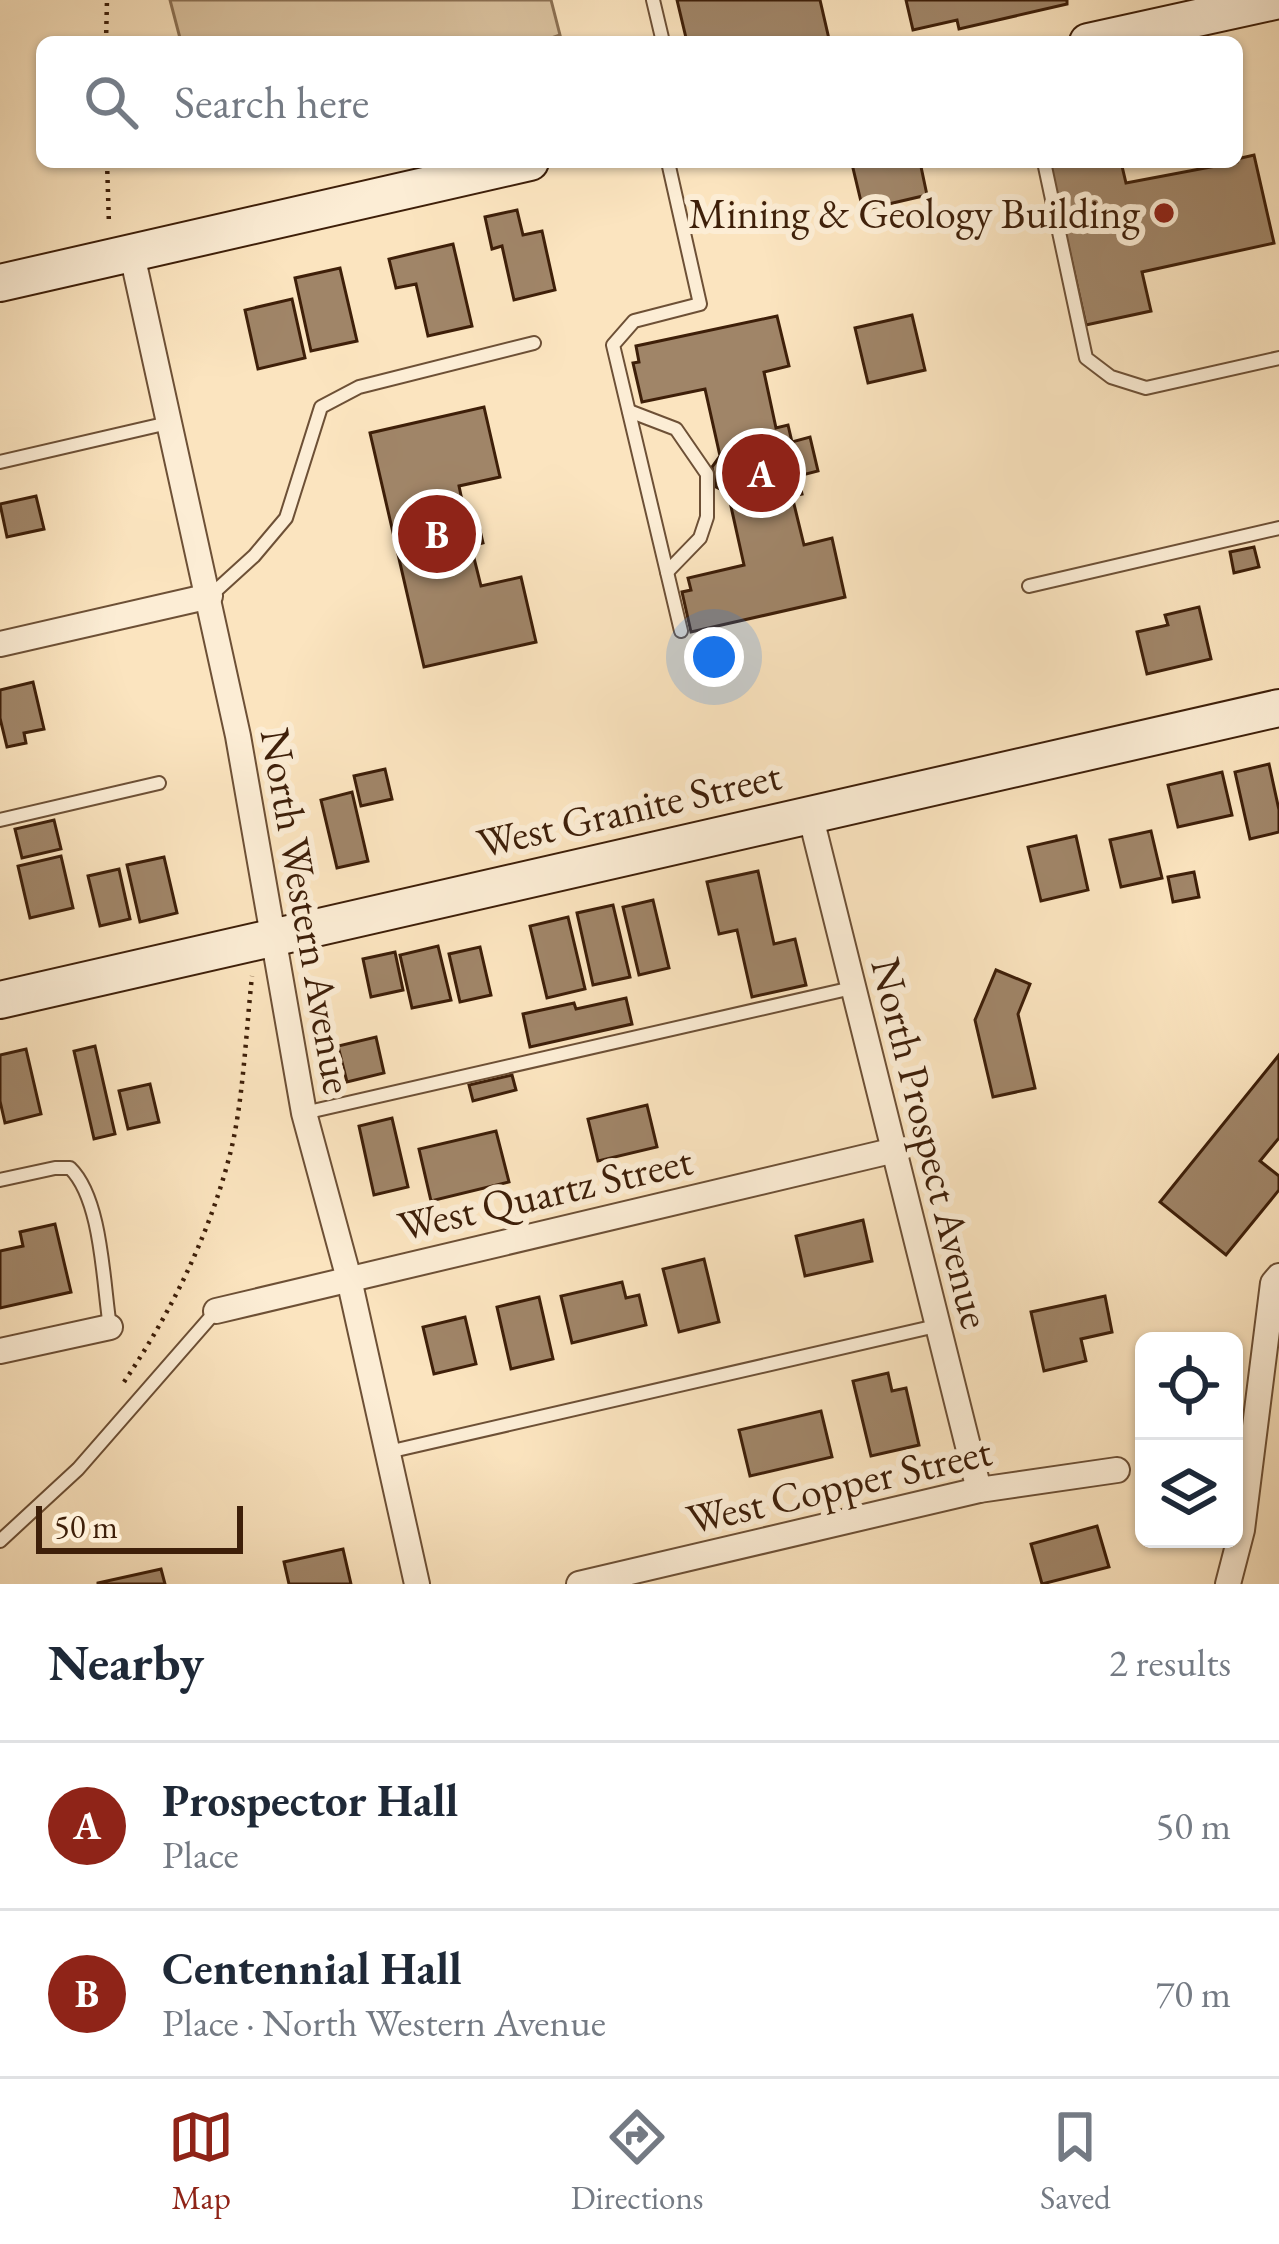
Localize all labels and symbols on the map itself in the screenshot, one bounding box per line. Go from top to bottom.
place label: Mining & Geology Building [689,186,1141,241]
marker: Mining & Geology Building [1151,200,1177,226]
pin: A [722,428,800,518]
pin: B [398,489,476,579]
your location [684,627,744,687]
street label: North Western Avenue [248,724,366,1098]
street label: West Granite Street [472,747,786,871]
street label: North Prospect Avenue [858,952,1004,1334]
street label: West Quartz Street [392,1132,698,1254]
street label: West Copper Street [681,1423,997,1547]
scale bar [36,1500,243,1553]

